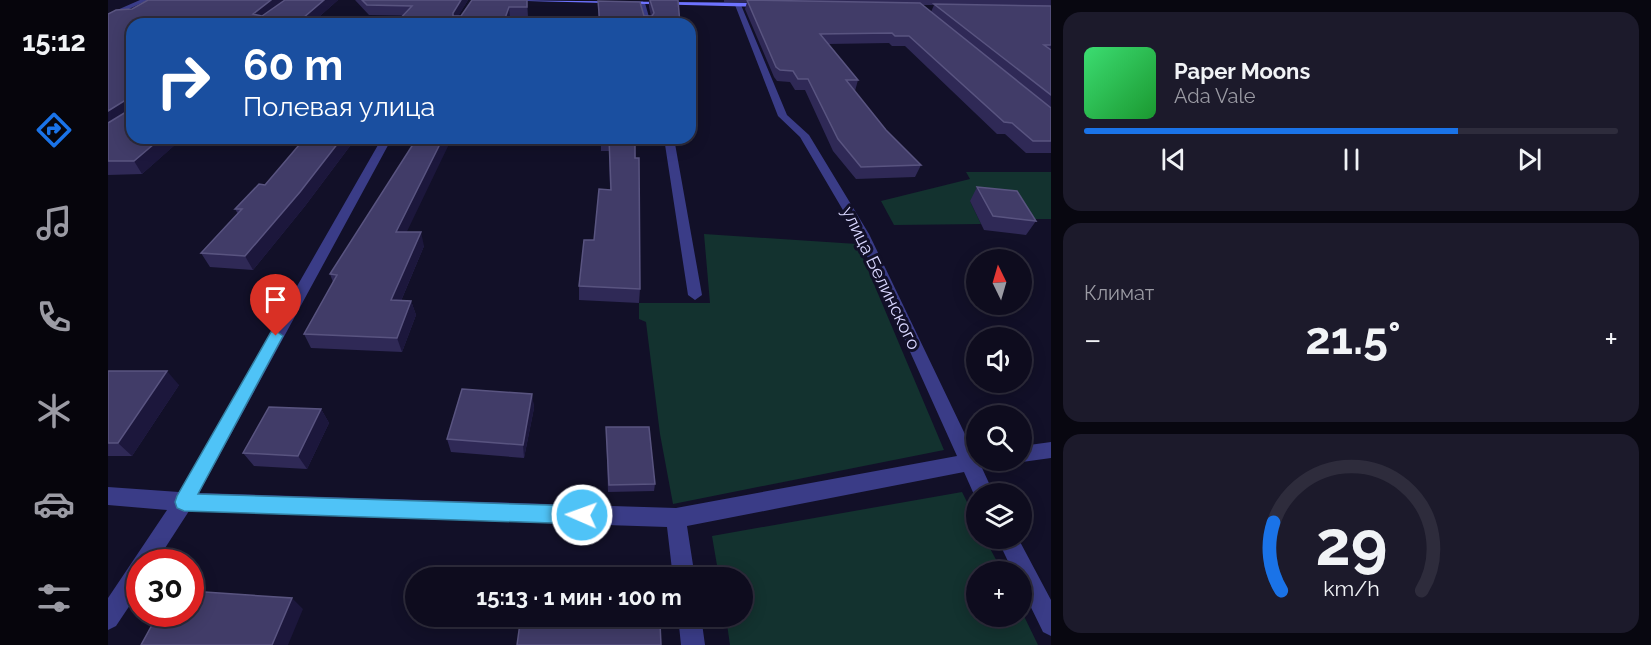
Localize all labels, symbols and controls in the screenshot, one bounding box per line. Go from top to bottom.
text: 15:12 [22,26,86,57]
text: 60 m [243,41,343,90]
icon: right [144,42,222,120]
text: Paper Moons [1174,58,1310,84]
text: Ada Vale [1174,84,1256,108]
text: Полевая улица [243,91,435,122]
icon: directions [33,109,75,151]
icon: previous [1157,143,1190,176]
icon: pause [1335,143,1368,176]
icon: next [1513,143,1546,176]
icon: music [33,202,75,244]
street label: улица Белинского [838,203,925,353]
north arrow [966,249,1032,315]
map controls [966,249,1032,627]
pin [250,274,301,336]
text: Климат [1084,281,1154,305]
icon: arrive [259,283,292,316]
icon: phone [33,296,75,338]
text: 21.5° [1305,312,1401,365]
text: − [1084,320,1102,359]
text: + [1604,320,1618,359]
button: sound [966,327,1032,393]
icon: climate [33,390,75,432]
button: search [966,405,1032,471]
icon: car [33,483,75,525]
position arrow [550,483,614,547]
button: layers [966,483,1032,549]
text: 29 [1315,506,1387,580]
speed limit sign: 30 [126,549,204,627]
button: + [966,561,1032,627]
text: km/h [1323,576,1379,601]
icon: filters [33,577,75,619]
text: 15:13 · 1 мин · 100 m [476,584,682,610]

